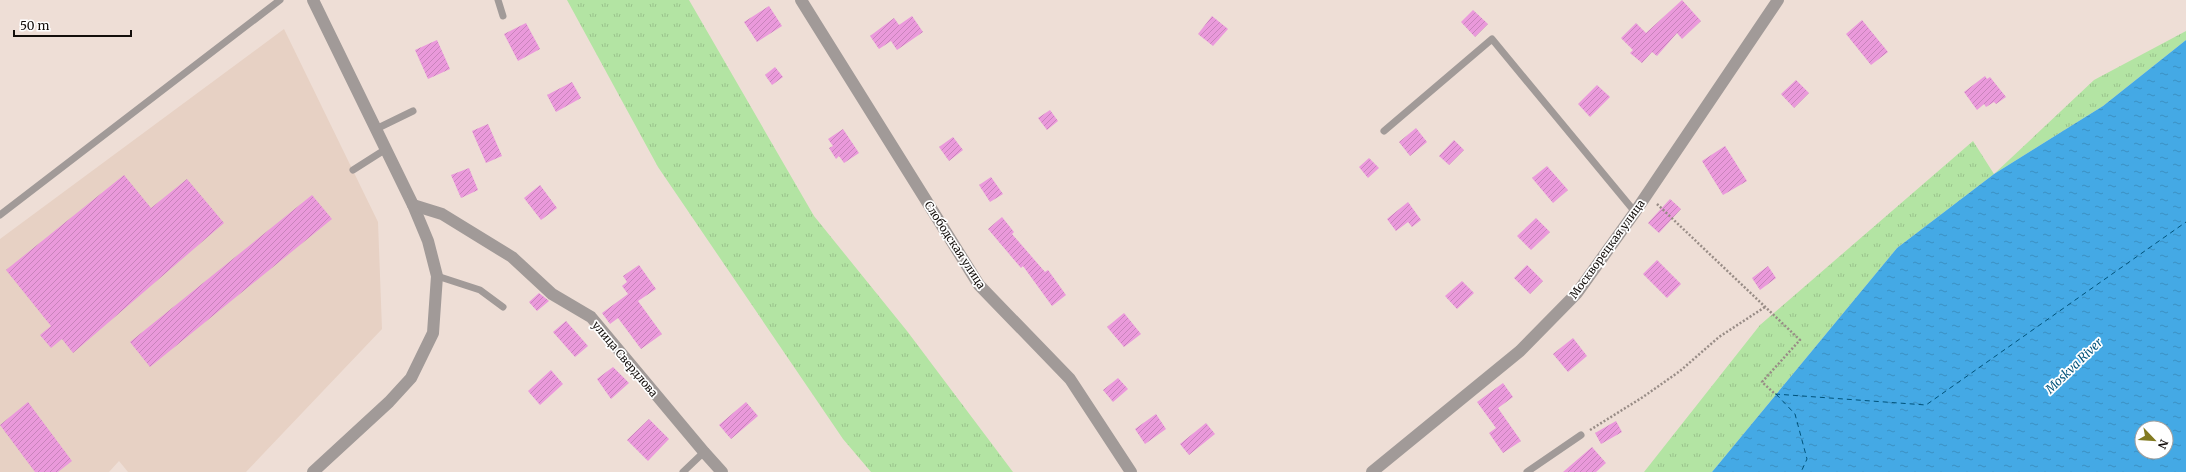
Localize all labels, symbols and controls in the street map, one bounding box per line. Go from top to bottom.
scale bar [14,12,131,38]
text: 50 m [20,18,49,33]
street label: Москворецкая улица [1566,197,1648,301]
street label: Слободская улица [921,199,989,291]
street label: улица Свердлова [589,318,661,400]
water label: Moskva River [2041,334,2106,397]
north arrow [2134,420,2174,460]
text: N [2155,437,2171,451]

